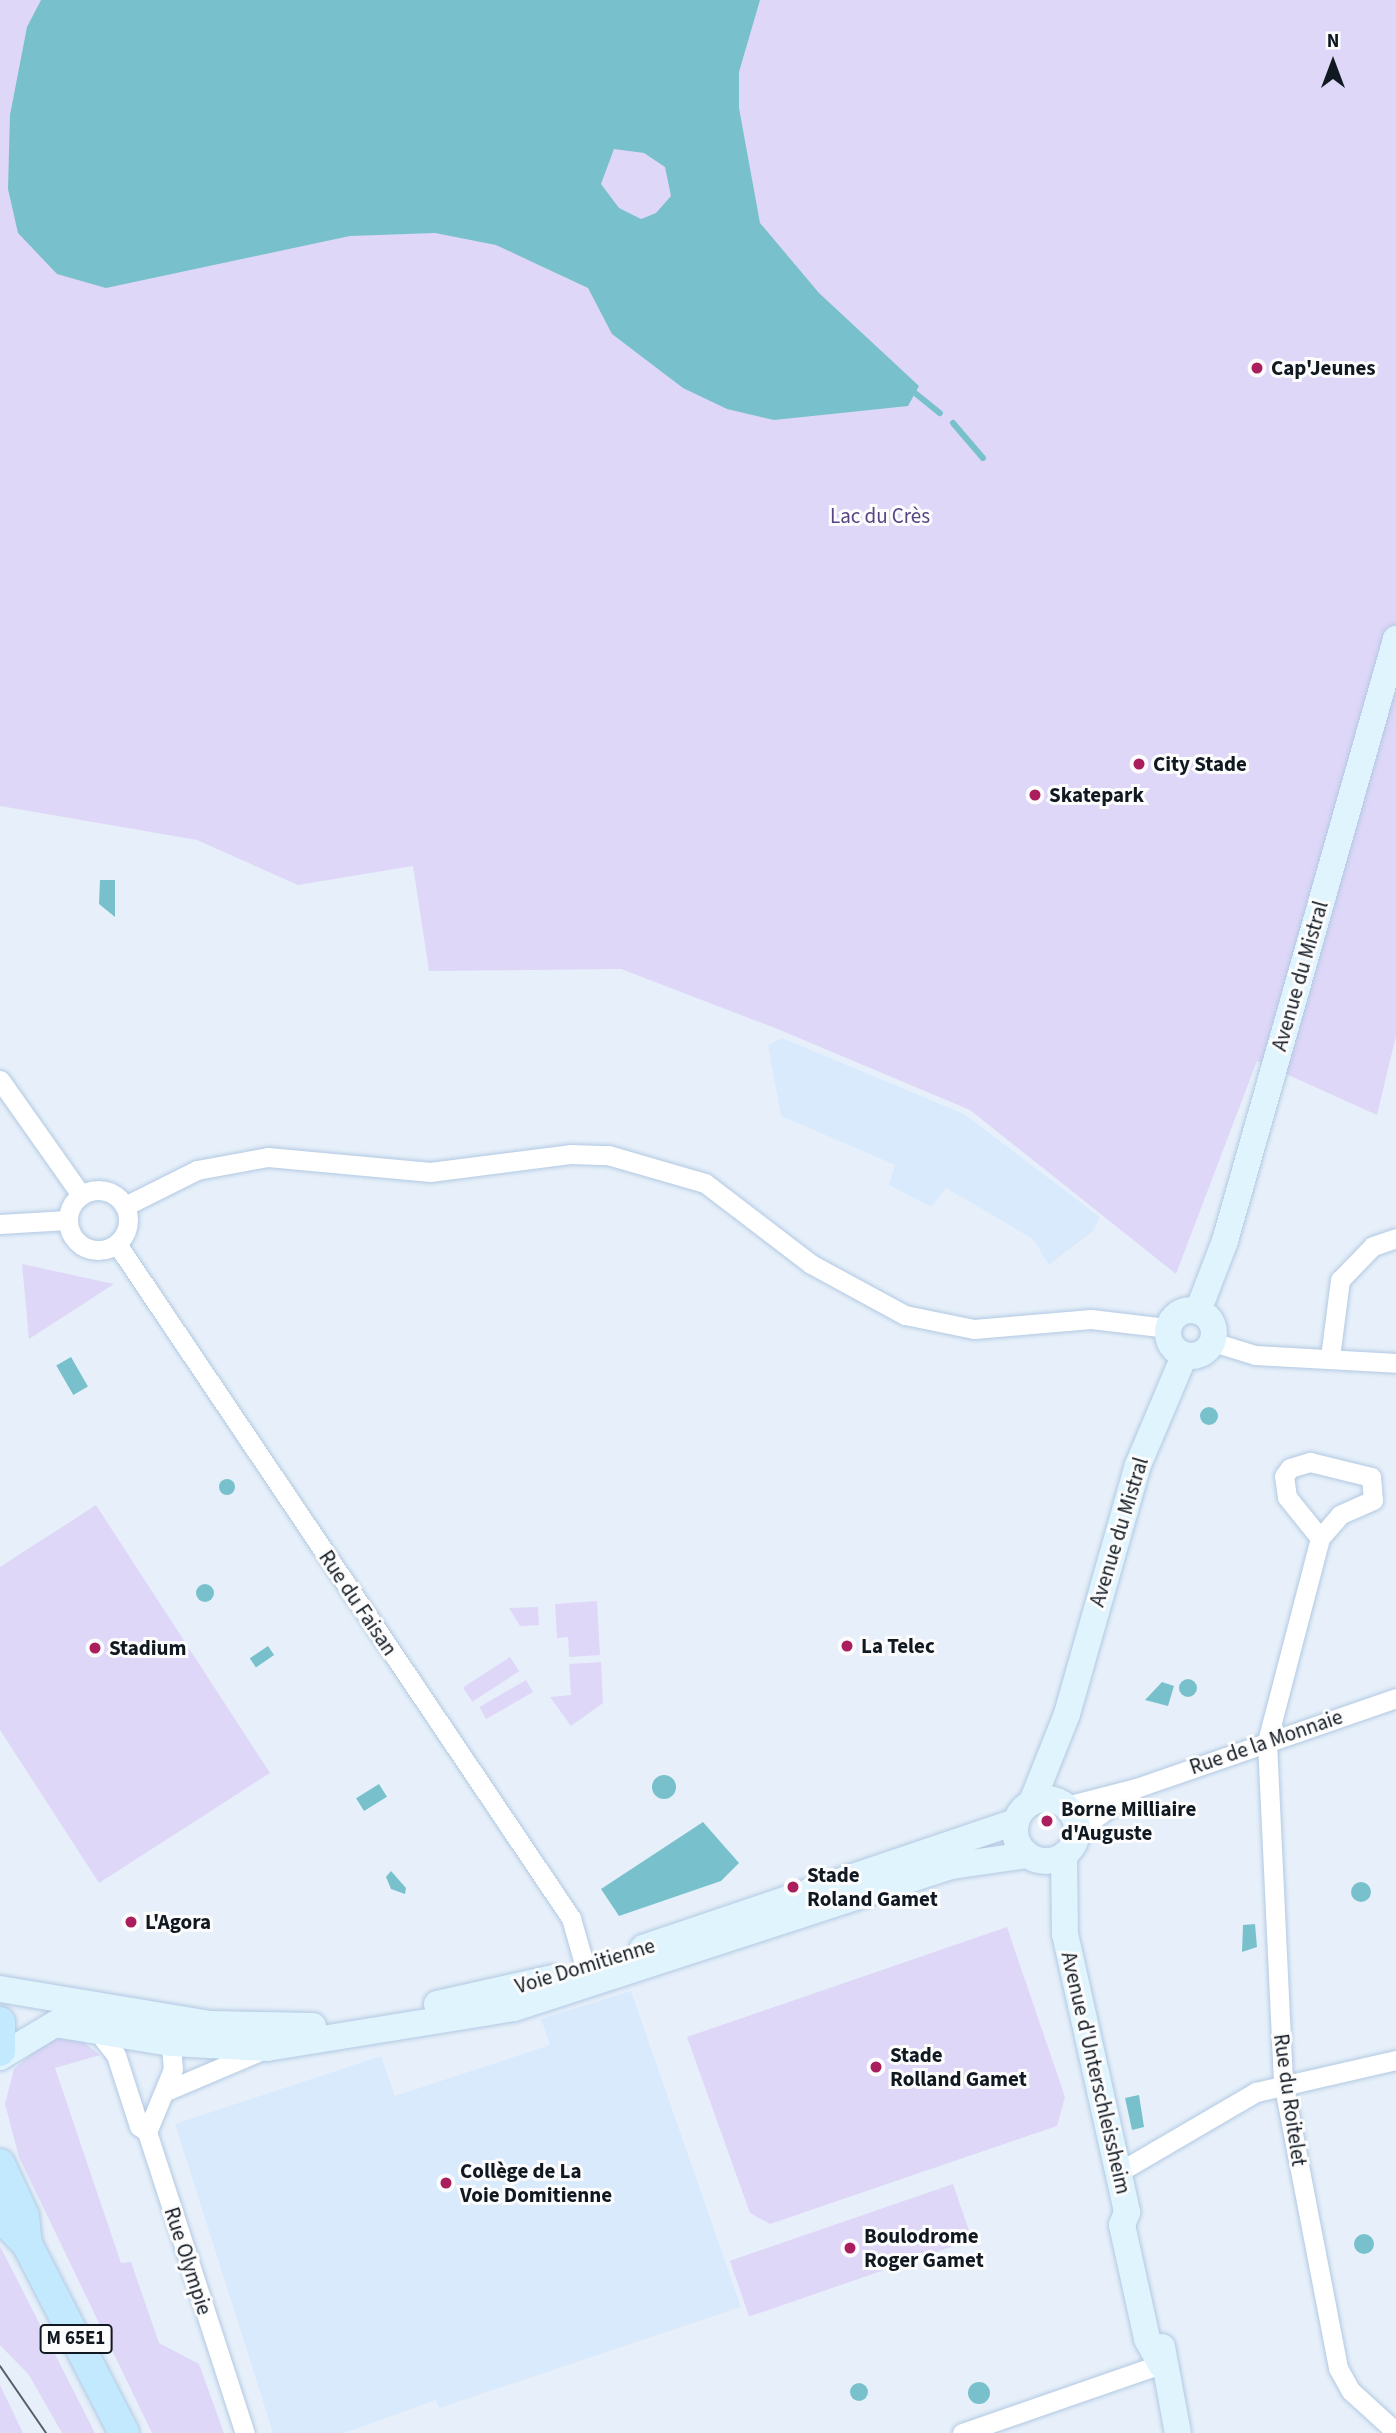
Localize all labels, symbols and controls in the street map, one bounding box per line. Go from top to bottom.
north arrow [1298,28,1368,98]
text: N [1327,28,1339,55]
place label: Cap'Jeunes [1271,355,1376,381]
marker: Cap'Jeunes [1249,360,1265,376]
park label: Lac du Crès [830,503,930,529]
place label: City Stade [1153,751,1247,777]
marker: City Stade [1131,756,1147,772]
place label: Skatepark [1049,782,1144,808]
marker: Skatepark [1027,787,1043,803]
street label: Avenue du Mistral [1267,898,1333,1054]
street label: Avenue du Mistral [1084,1454,1154,1610]
street label: Rue du Faisan [314,1546,402,1660]
place label: La Telec [861,1633,935,1659]
place label: Stadium [109,1635,187,1661]
marker: La Telec [839,1638,855,1654]
marker: Stadium [87,1640,103,1656]
street label: Rue de la Monnaie [1186,1704,1346,1780]
place label: Borne Milliaire d'Auguste [1061,1796,1196,1846]
marker: Borne Milliaire d'Auguste [1039,1813,1055,1829]
place label: Stade Roland Gamet [807,1862,938,1912]
marker: Stade Roland Gamet [785,1879,801,1895]
place label: L'Agora [145,1909,211,1935]
marker: L'Agora [123,1914,139,1930]
street label: Voie Domitienne [512,1933,658,1999]
street label: Avenue d'Unterschleissheim [1056,1949,1136,2197]
street label: Rue du Roitelet [1268,2032,1312,2168]
place label: Stade Rolland Gamet [890,2042,1027,2092]
marker: Stade Rolland Gamet [868,2059,884,2075]
place label: Collège de La Voie Domitienne [460,2158,612,2208]
marker: Collège de La Voie Domitienne [438,2175,454,2191]
street label: Rue Olympie [159,2204,217,2318]
place label: Boulodrome Roger Gamet [864,2223,984,2273]
marker: Boulodrome Roger Gamet [842,2240,858,2256]
road number: M 65E1 [39,2324,113,2354]

